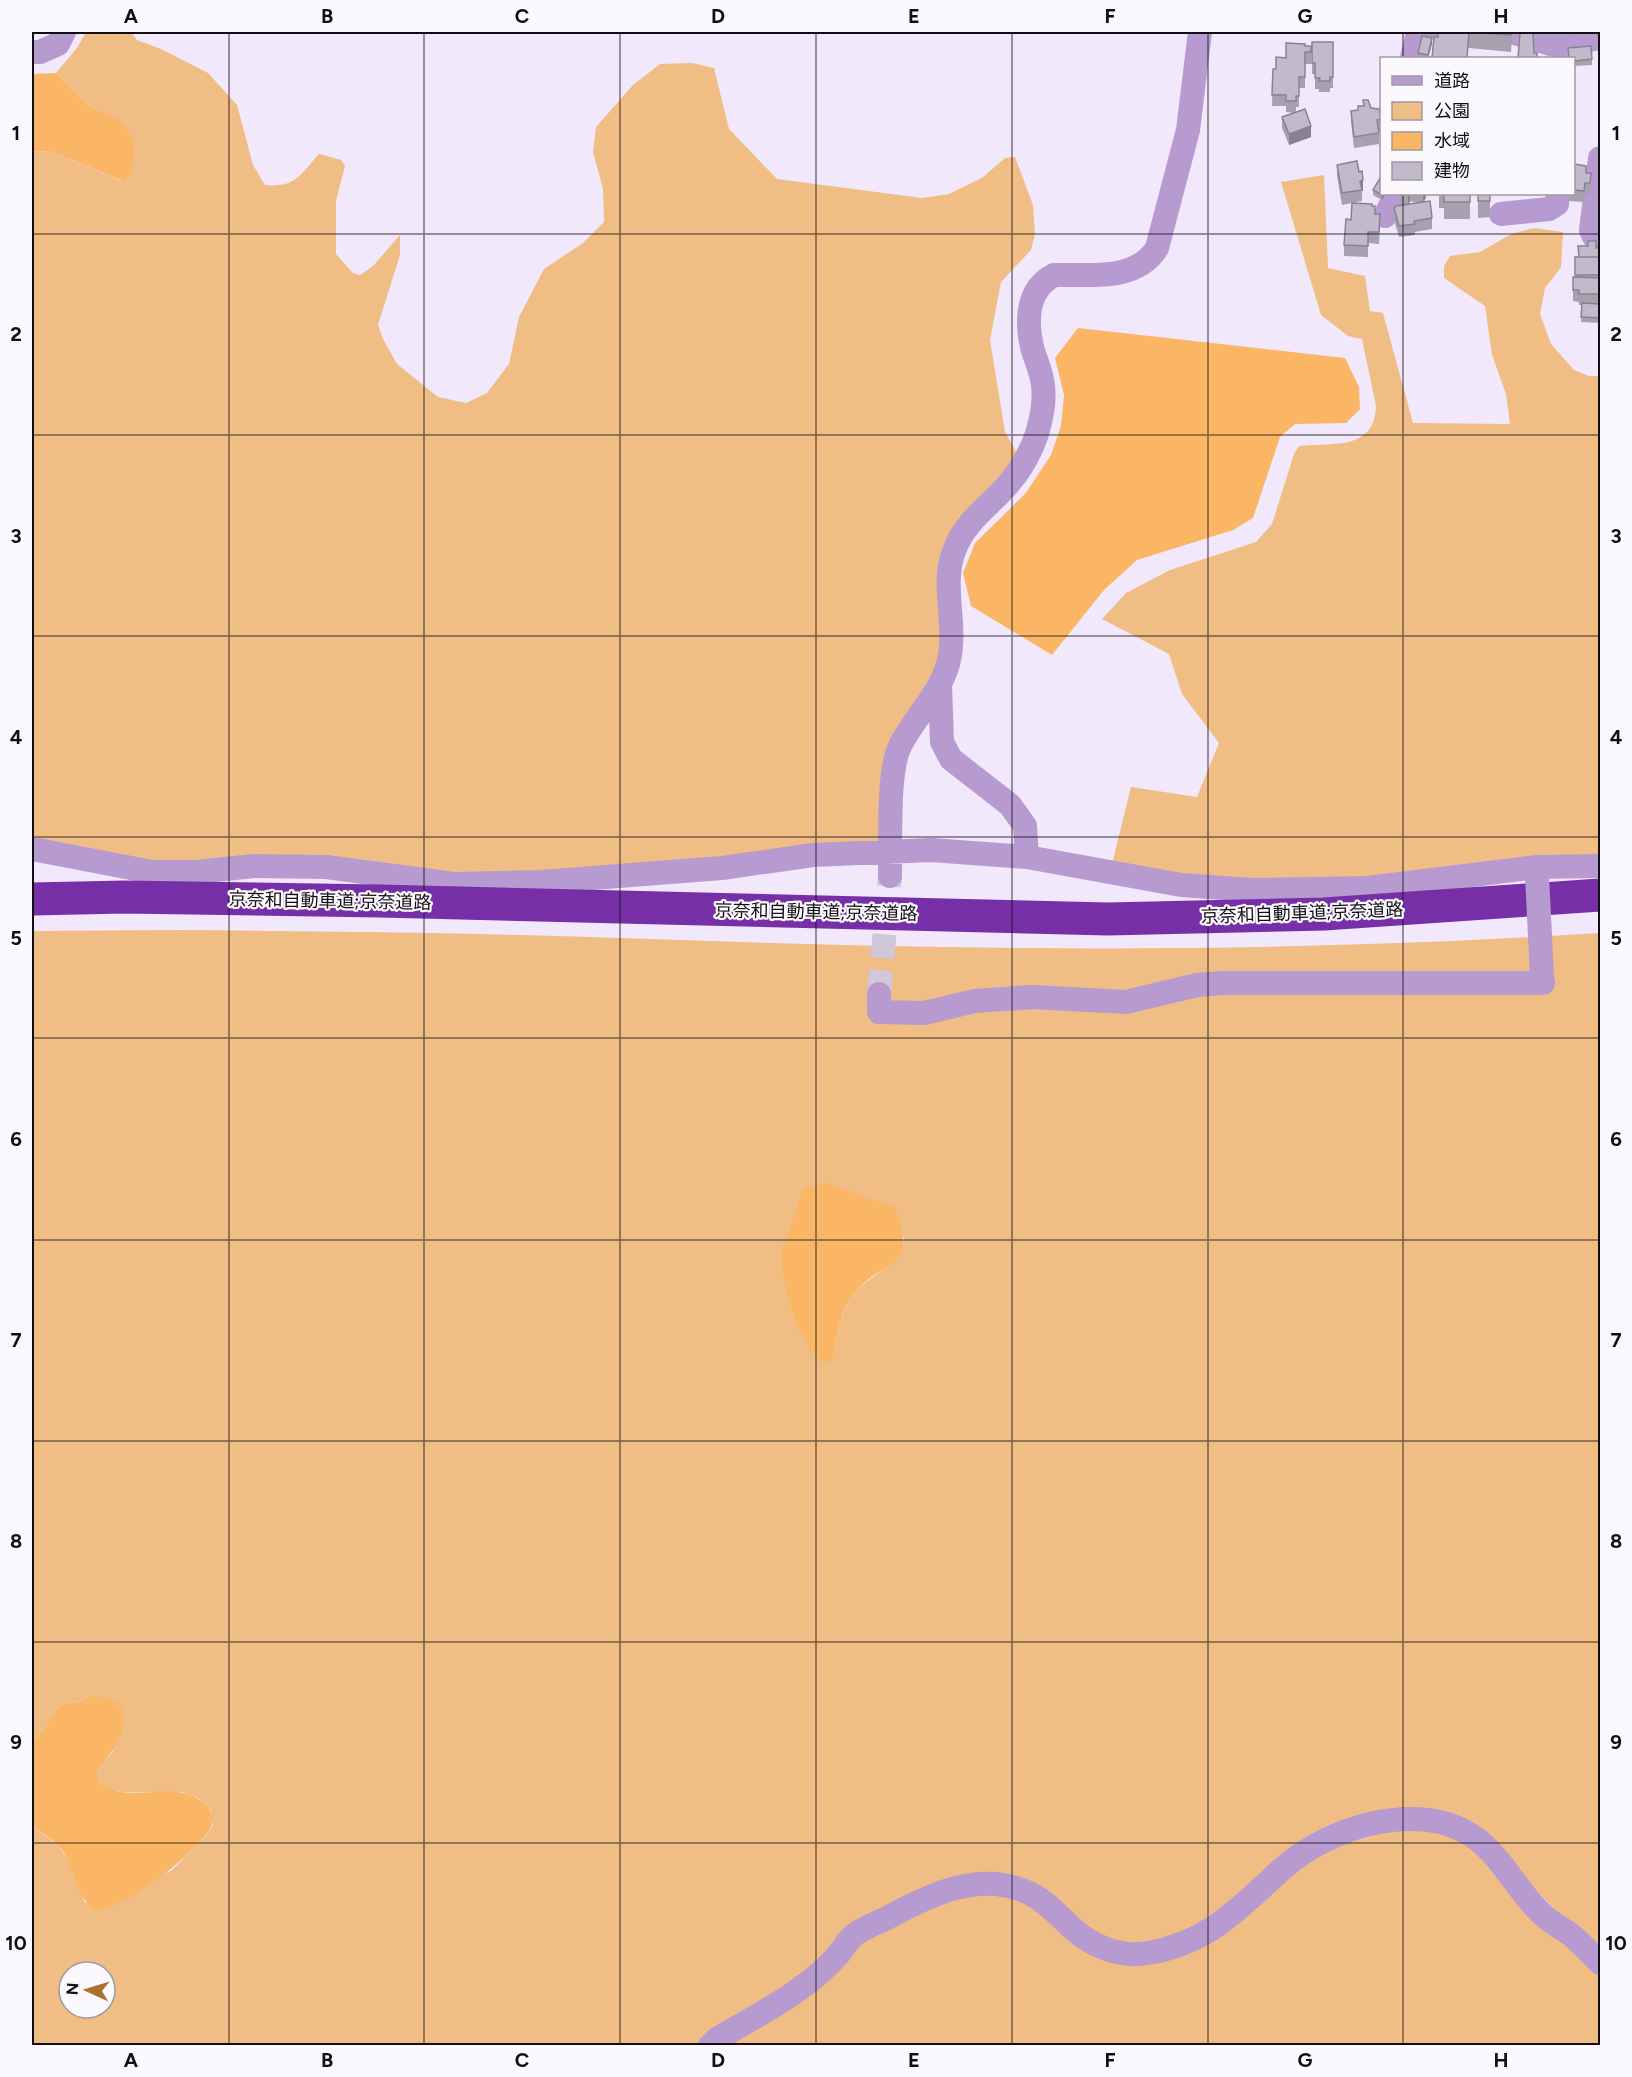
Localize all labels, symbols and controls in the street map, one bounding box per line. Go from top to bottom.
text: A [124,4,139,28]
text: B [321,4,333,28]
text: C [515,4,529,28]
text: D [711,4,725,28]
text: E [908,4,920,28]
text: F [1104,4,1116,28]
text: G [1298,4,1313,28]
text: H [1494,4,1509,28]
legend [1380,57,1575,195]
text: 道路 [1434,70,1470,92]
text: 公園 [1434,100,1470,122]
text: 1 [12,121,20,145]
text: 1 [1612,121,1620,145]
text: 水域 [1434,130,1470,152]
text: 建物 [1434,160,1470,182]
text: 2 [10,322,22,346]
text: 2 [1610,322,1622,346]
text: 3 [10,524,22,548]
text: 3 [1610,524,1622,548]
text: 4 [10,725,23,749]
text: 4 [1610,725,1623,749]
street label: 京奈和自動車道;京奈道路 [228,888,432,914]
street label: 京奈和自動車道;京奈道路 [1200,898,1404,928]
street label: 京奈和自動車道;京奈道路 [714,899,918,925]
text: 5 [10,926,22,950]
text: 5 [1610,926,1622,950]
text: 6 [10,1127,22,1151]
text: 6 [1610,1127,1622,1151]
text: 7 [10,1328,22,1352]
text: 7 [1610,1328,1622,1352]
text: 8 [10,1529,22,1553]
text: 8 [1610,1529,1622,1553]
text: 9 [10,1730,22,1754]
text: 9 [1610,1730,1622,1754]
text: 10 [5,1931,27,1955]
text: 10 [1605,1931,1627,1955]
north arrow [57,1960,117,2020]
text: N [63,1982,82,1996]
text: A [124,2048,139,2072]
text: B [321,2048,333,2072]
text: C [515,2048,529,2072]
text: D [711,2048,725,2072]
text: E [908,2048,920,2072]
text: F [1104,2048,1116,2072]
text: G [1298,2048,1313,2072]
text: H [1494,2048,1509,2072]

